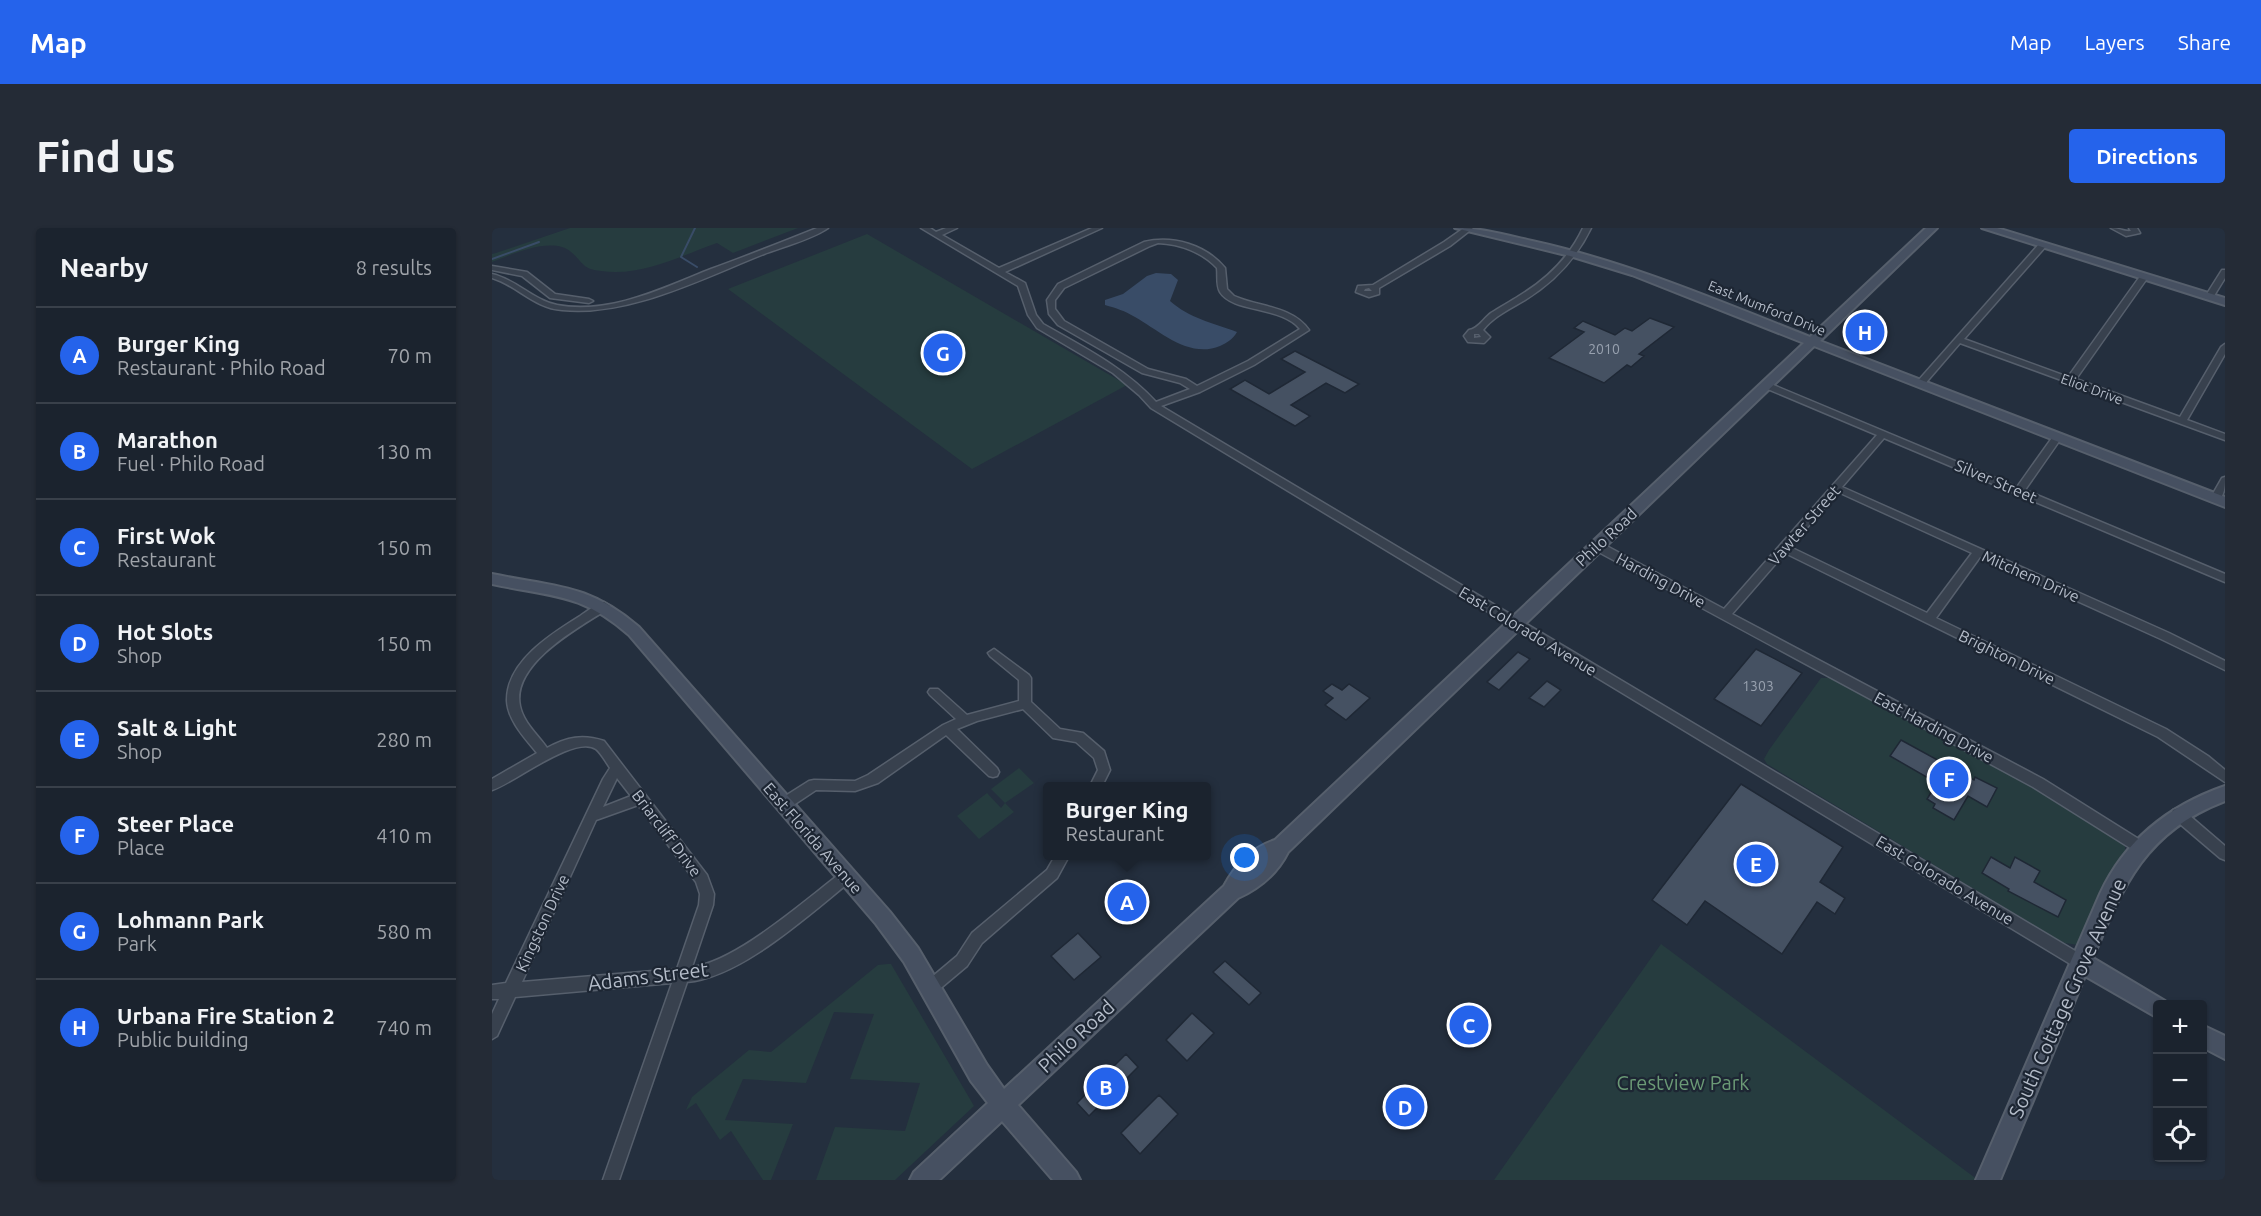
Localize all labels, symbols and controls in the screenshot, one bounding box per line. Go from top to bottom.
text: Map [30,27,87,58]
text: Map [2010,30,2051,54]
text: Layers [2084,30,2145,54]
text: Share [2178,30,2231,54]
button: Directions [2069,129,2225,183]
text: Find us [36,133,175,180]
text: Nearby [60,253,148,282]
text: 8 results [356,256,432,279]
street label: East Mumford Drive [1706,277,1828,339]
pin: H [1846,310,1884,354]
pin: G [924,330,962,376]
text: Burger King [117,331,240,356]
house number: 2010 [1588,341,1620,357]
text: A [72,344,87,367]
text: 70 m [388,344,432,367]
text: Restaurant · Philo Road [117,356,326,379]
street label: Eliot Drive [2059,370,2125,408]
text: Marathon [117,427,218,452]
text: B [73,440,86,463]
text: 130 m [376,440,432,463]
text: Fuel · Philo Road [117,452,265,475]
street label: Silver Street [1952,456,2040,507]
street label: Vawter Street [1764,481,1844,569]
street label: Philo Road [1572,504,1640,570]
text: First Wok [117,523,215,548]
text: C [73,536,86,559]
text: 150 m [376,536,432,559]
street label: Mitchem Drive [1979,546,2083,606]
text: Restaurant [117,548,216,571]
street label: Harding Drive [1613,549,1709,611]
street label: East Colorado Avenue [1456,583,1600,679]
text: Hot Slots [117,619,213,644]
street label: Brighton Drive [1956,626,2058,688]
text: D [72,632,87,655]
text: 150 m [376,632,432,655]
text: Shop [117,644,162,667]
house number: 1303 [1742,678,1774,694]
street label: East Harding Drive [1871,688,1997,766]
text: Salt & Light [117,715,237,740]
text: E [74,728,85,751]
text: 280 m [376,728,432,751]
text: Shop [117,740,162,763]
pin: F [1930,756,1968,802]
street label: East Florida Avenue [760,779,866,897]
popup [1043,782,1211,860]
street label: Briarcliff Drive [629,786,705,880]
text: Burger King [1065,797,1189,822]
text: Steer Place [117,811,234,836]
text: Restaurant [1065,822,1164,845]
text: F [74,824,85,847]
text: 410 m [376,824,432,847]
street label: East Colorado Avenue [1873,832,2017,928]
text: Place [117,836,165,859]
pin: E [1736,842,1776,886]
your location [1230,843,1259,872]
street label: Kingston Drive [512,871,572,975]
street label: South Cottage Grove Avenue [2004,875,2130,1121]
pin: A [1108,880,1146,924]
text: Lohmann Park [117,907,264,932]
text: G [73,920,86,943]
text: 580 m [376,920,432,943]
text: Park [117,932,157,955]
street label: Adams Street [586,957,710,995]
street label: Philo Road [1033,995,1119,1077]
map controls [2153,1000,2207,1162]
button: + [2153,1000,2207,1054]
pin: C [1450,1002,1488,1048]
text: Urbana Fire Station 2 [117,1003,335,1028]
text: H [72,1016,87,1039]
text: 740 m [376,1016,432,1039]
text: Public building [117,1028,249,1051]
button: − [2153,1054,2207,1108]
pin: B [1086,1064,1126,1110]
park label: Crestview Park [1617,1071,1749,1094]
pin: D [1386,1084,1424,1130]
button: locate [2153,1108,2207,1162]

